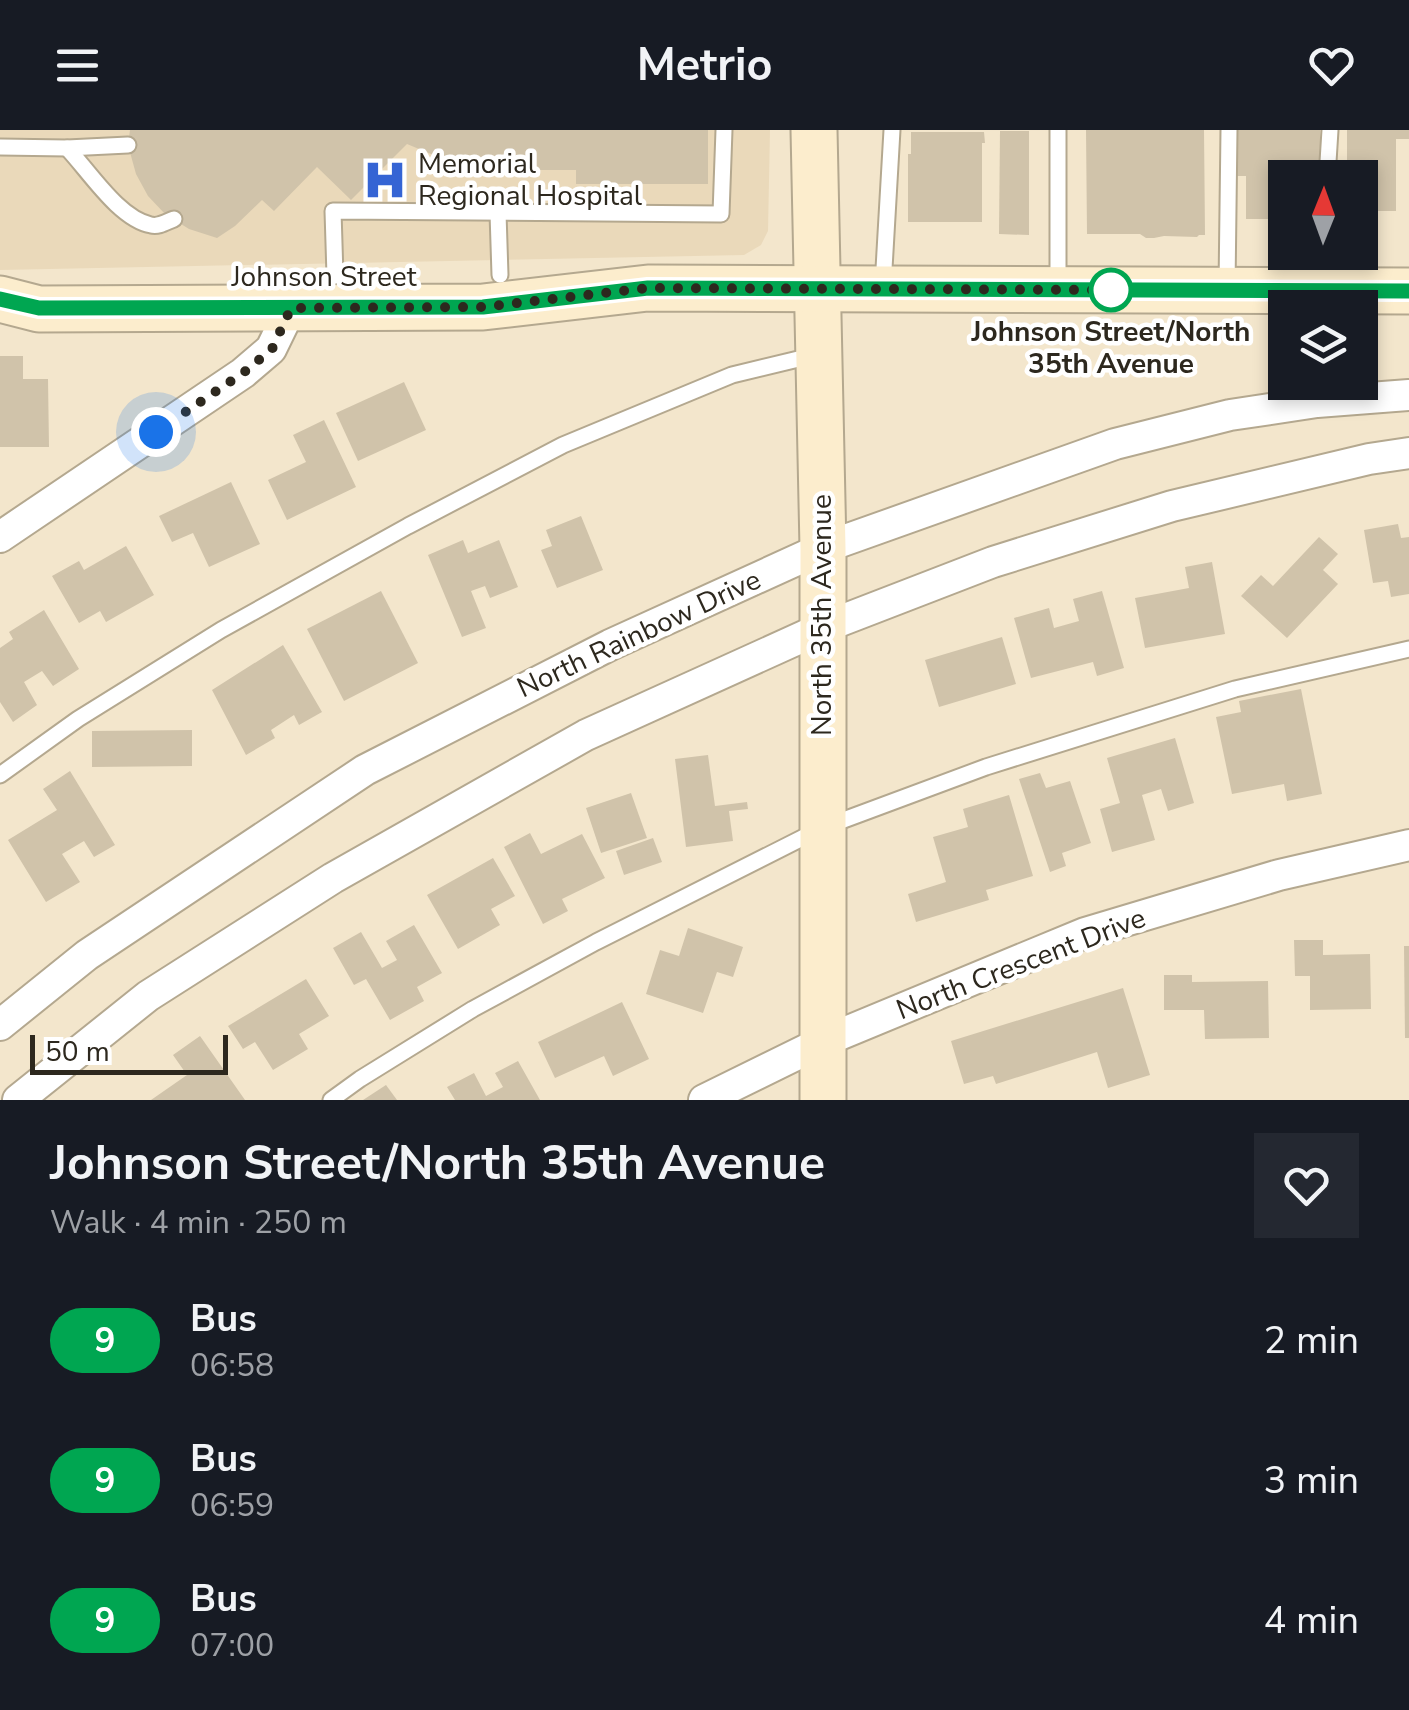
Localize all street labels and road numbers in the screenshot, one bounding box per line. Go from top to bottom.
street label: Johnson Street [231,258,417,296]
street label: North 35th Avenue [803,494,841,736]
street label: North Rainbow Drive [511,561,767,707]
street label: North Crescent Drive [891,899,1151,1029]

